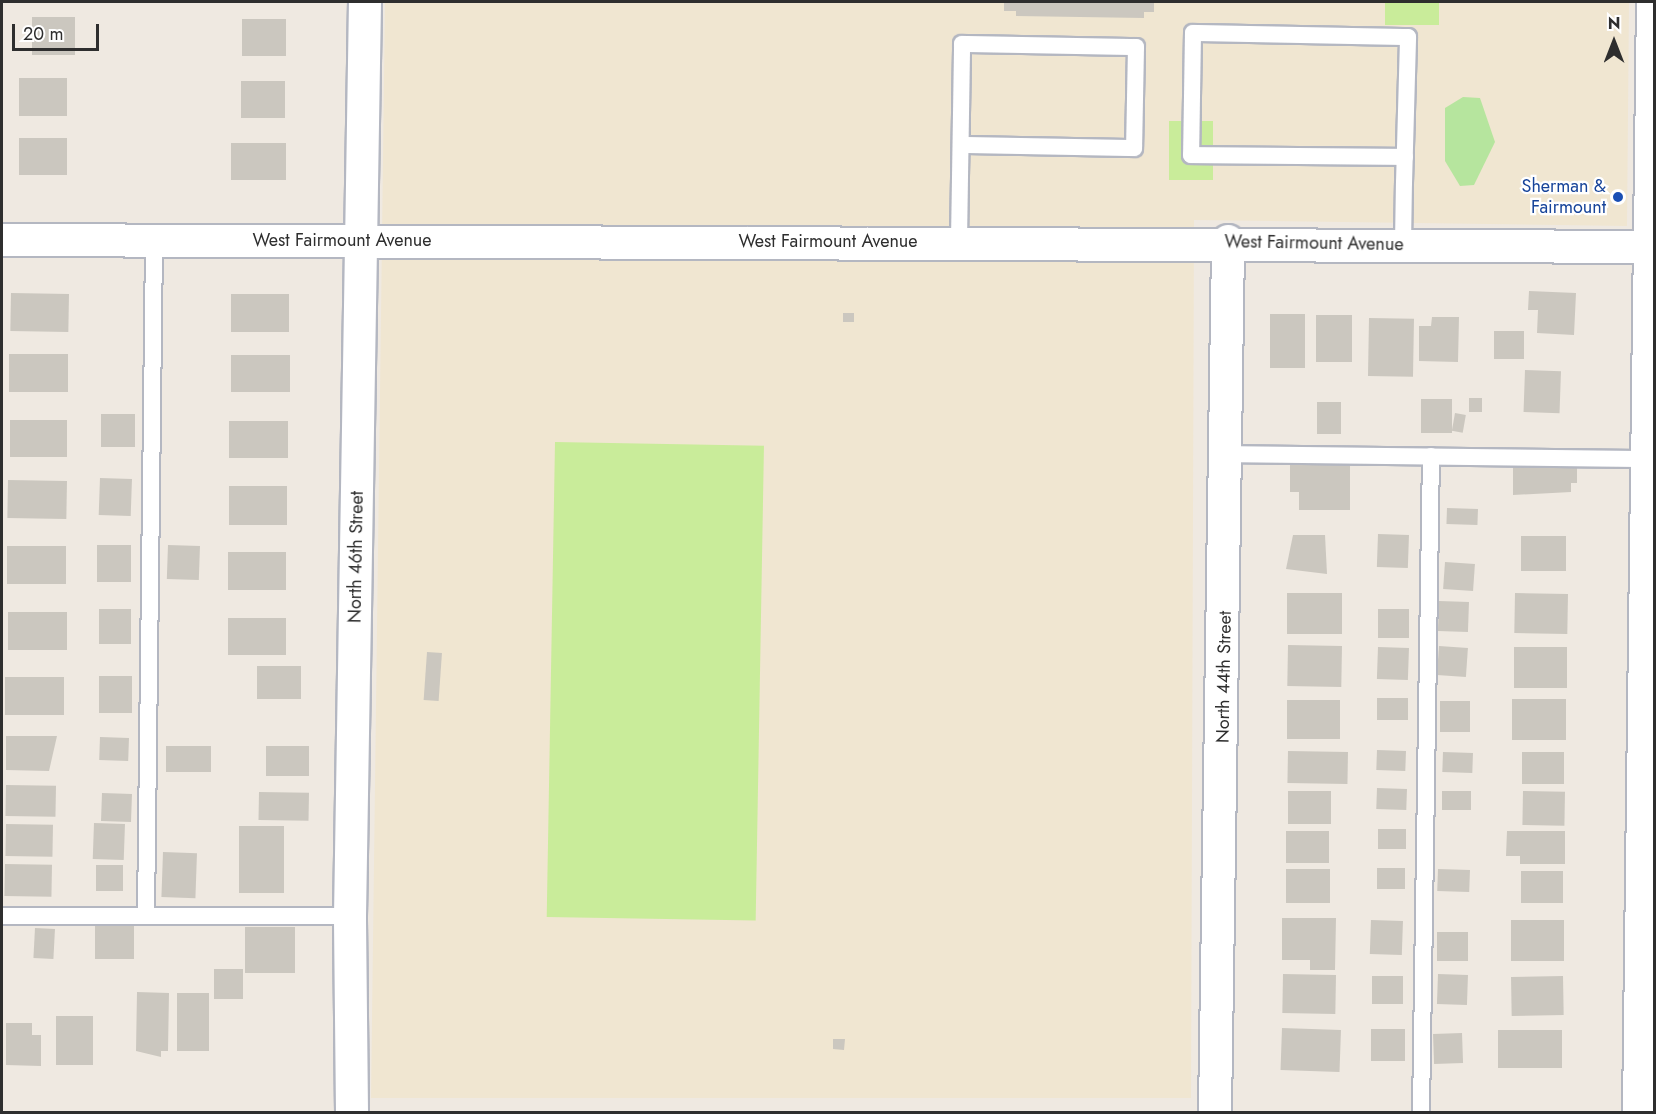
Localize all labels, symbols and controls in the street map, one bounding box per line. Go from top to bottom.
scale bar [15,12,102,50]
north arrow [1584,12,1644,72]
text: N [1608,12,1620,35]
text: 20 m [23,21,63,47]
place label: Sherman & Fairmount [1522,176,1606,219]
marker: Sherman & Fairmount [1611,190,1625,204]
street label: West Fairmount Avenue [252,229,432,251]
street label: West Fairmount Avenue [738,230,918,252]
street label: West Fairmount Avenue [1224,231,1404,255]
street label: North 46th Street [344,491,368,623]
street label: North 44th Street [1212,611,1236,743]

